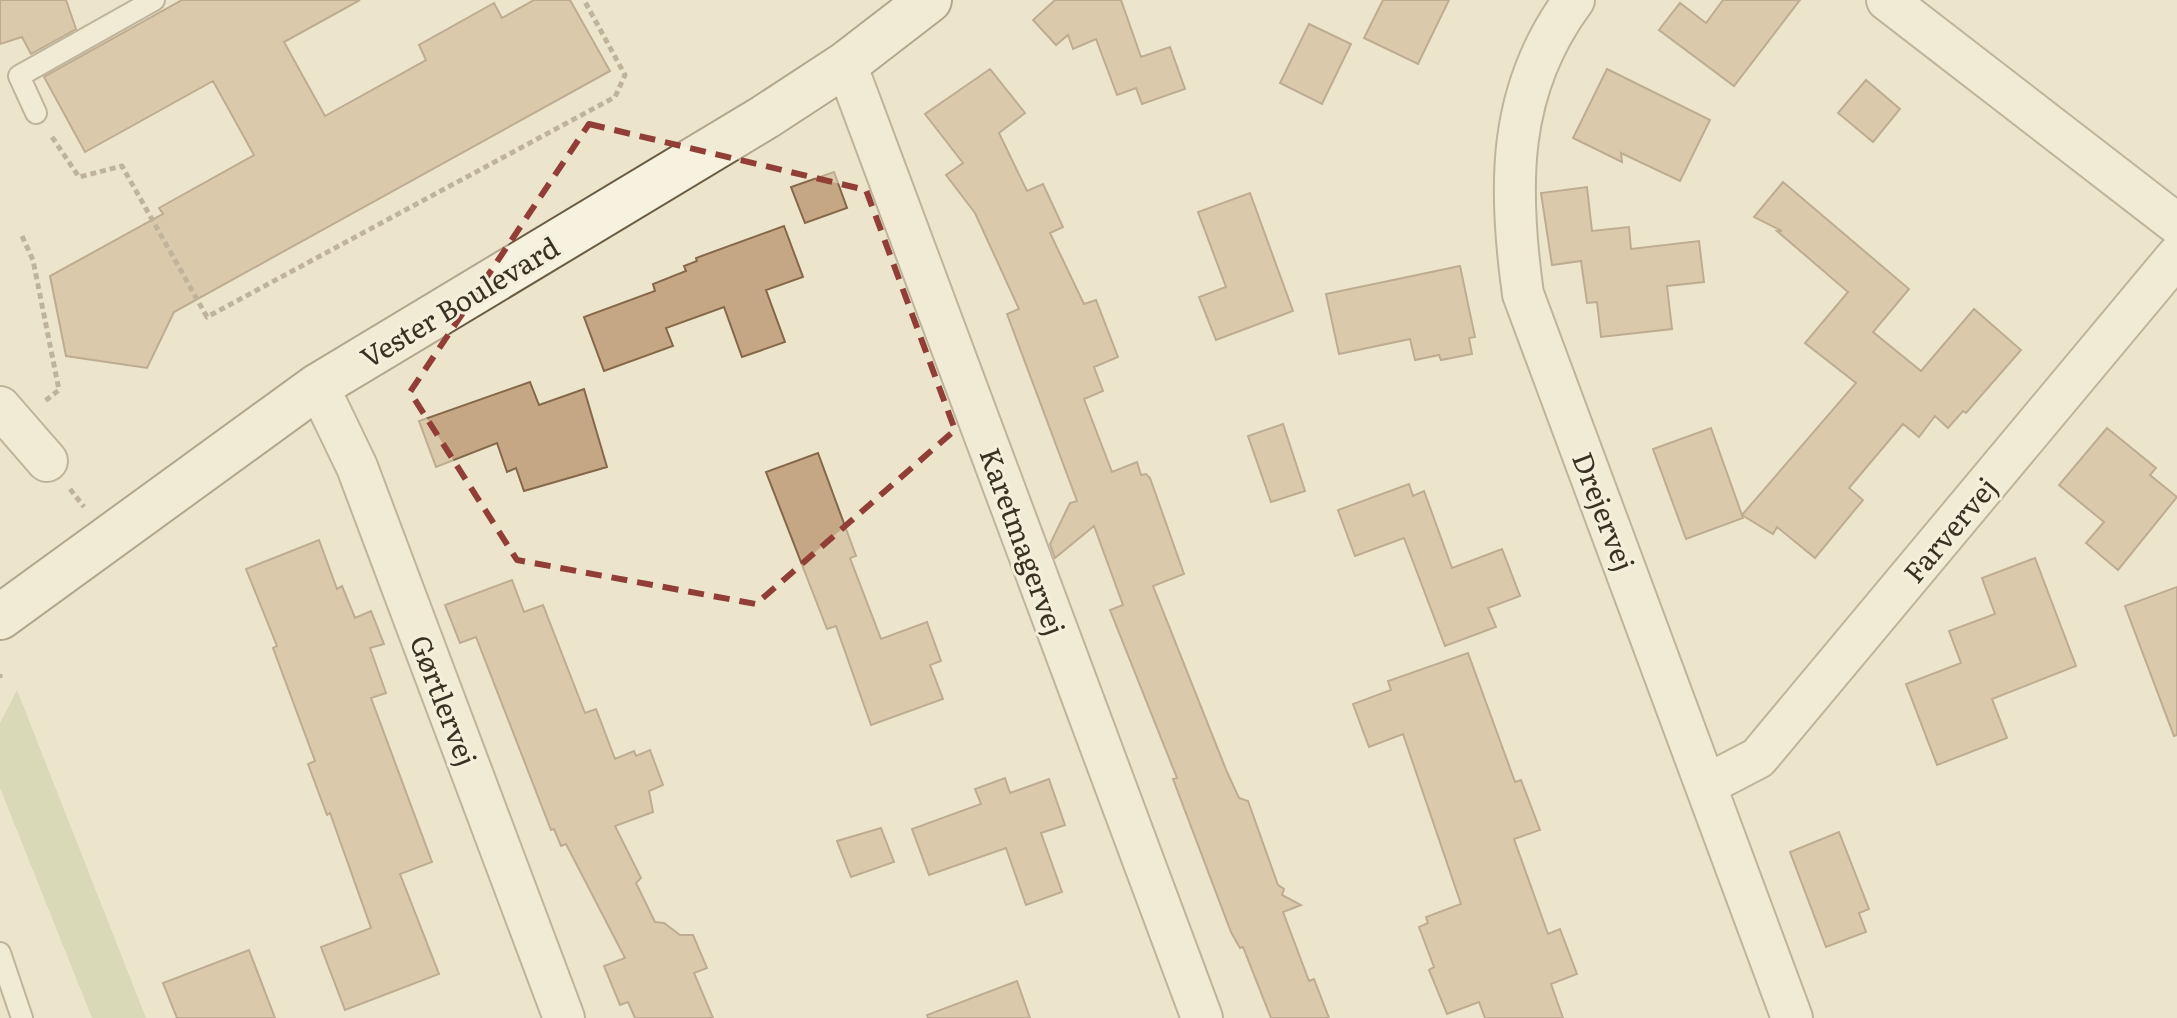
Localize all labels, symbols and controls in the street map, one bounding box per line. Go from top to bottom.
street label: Vester Boulevard [352,225,566,377]
street label: Karetmagervej [971,441,1077,641]
street label: Drejervej [1563,446,1647,576]
street label: Farvervej [1892,467,2006,591]
street label: Gørtlervej [401,628,489,772]

